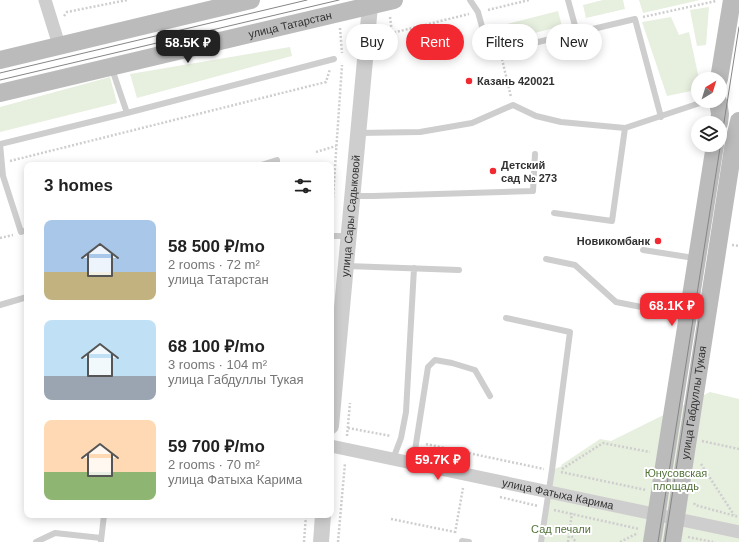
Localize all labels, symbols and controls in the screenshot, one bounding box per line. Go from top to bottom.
street label: улица Татарстан [247,9,333,40]
chip: Buy [346,24,398,60]
chip: Rent [406,24,464,60]
chip: Filters [472,24,538,60]
chip: New [546,24,602,60]
pin: 58.5K ₽ [151,30,225,64]
text: 58.5K ₽ [165,35,211,50]
north arrow [691,72,727,108]
map controls [691,72,727,152]
place label: Казань 420021 [477,75,555,87]
marker: Казань 420021 [464,76,474,86]
button: layers [691,116,727,152]
street label: улица Сары Садыковой [339,154,362,277]
place label: Детский сад № 273 [501,159,557,184]
marker: Детский сад № 273 [488,166,498,176]
icon: filters [292,175,314,197]
text: 3 homes [44,176,113,195]
place label: Новикомбанк [577,235,650,247]
icon: home [76,236,124,284]
marker: Новикомбанк [653,236,663,246]
text: 58 500 ₽/mo [168,237,265,256]
text: 2 rooms · 72 m² [168,257,260,272]
text: улица Татарстан [168,272,269,287]
pin: 68.1K ₽ [635,293,709,327]
text: 68.1K ₽ [649,298,695,313]
icon: home [76,336,124,384]
text: 68 100 ₽/mo [168,337,265,356]
street label: улица Габдуллы Тукая [679,345,708,460]
text: 3 rooms · 104 m² [168,357,267,372]
text: улица Габдуллы Тукая [168,372,304,387]
icon: home [76,436,124,484]
text: 59 700 ₽/mo [168,437,265,456]
pin: 59.7K ₽ [401,447,475,481]
text: 59.7K ₽ [415,452,461,467]
text: 2 rooms · 70 m² [168,457,260,472]
park label: Юнусовская площадь [645,467,707,492]
text: улица Фатыха Карима [168,472,302,487]
street label: улица Фатыха Карима [501,476,616,512]
park label: Сад печали [531,523,591,535]

